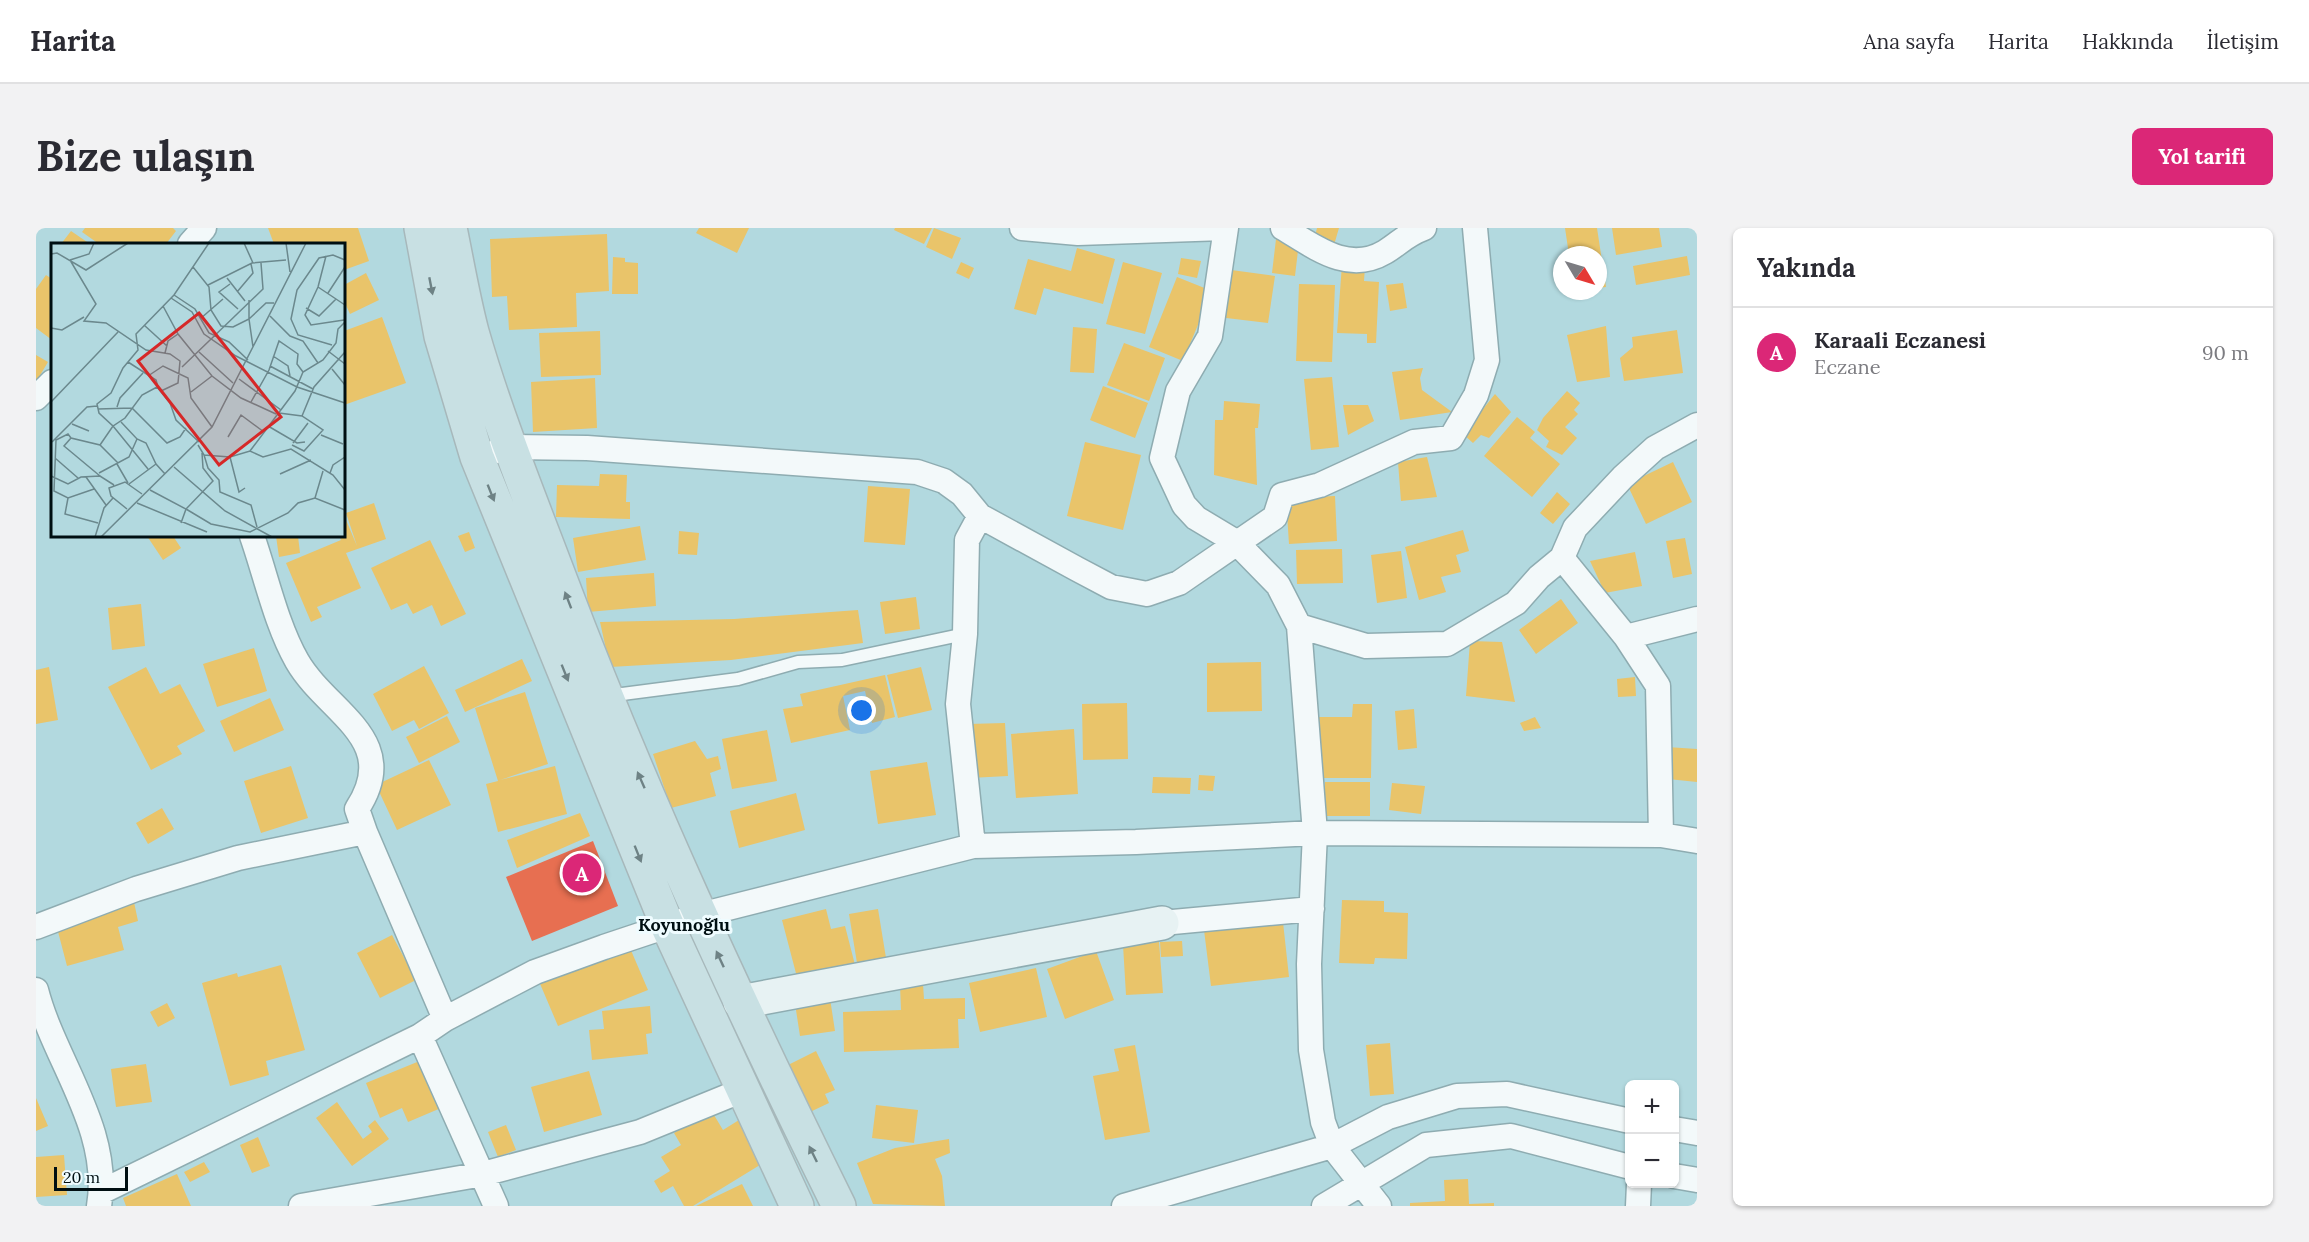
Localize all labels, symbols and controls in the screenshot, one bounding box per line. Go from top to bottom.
text: Harita [30,23,116,59]
text: Ana sayfa [1863,28,1955,55]
text: Harita [1988,28,2049,55]
text: Hakkında [2082,28,2174,55]
text: İletişim [2207,28,2279,55]
button: Yol tarifi [2132,128,2273,185]
text: Bize ulaşın [36,129,255,183]
inset map [51,243,345,537]
north arrow [1553,246,1607,300]
text: Yakında [1757,251,1856,284]
one-way arrow [427,276,436,295]
text: Karaali Eczanesi [1814,326,1986,354]
text: A [1770,340,1783,365]
text: 90 m [2202,340,2249,365]
text: Eczane [1814,354,1881,379]
one-way arrow [486,484,496,502]
one-way arrow [563,590,573,608]
one-way arrow [561,664,570,682]
your location [847,696,876,725]
one-way arrow [636,771,646,789]
one-way arrow [634,845,644,863]
pin: A [562,850,602,896]
district label: Koyunoğlu [638,913,730,936]
one-way arrow [716,950,725,967]
map controls [1625,1080,1679,1188]
button: + [1625,1080,1679,1134]
button: − [1625,1134,1679,1188]
one-way arrow [808,1145,818,1162]
scale bar [54,1164,128,1192]
text: 20 m [63,1167,100,1187]

